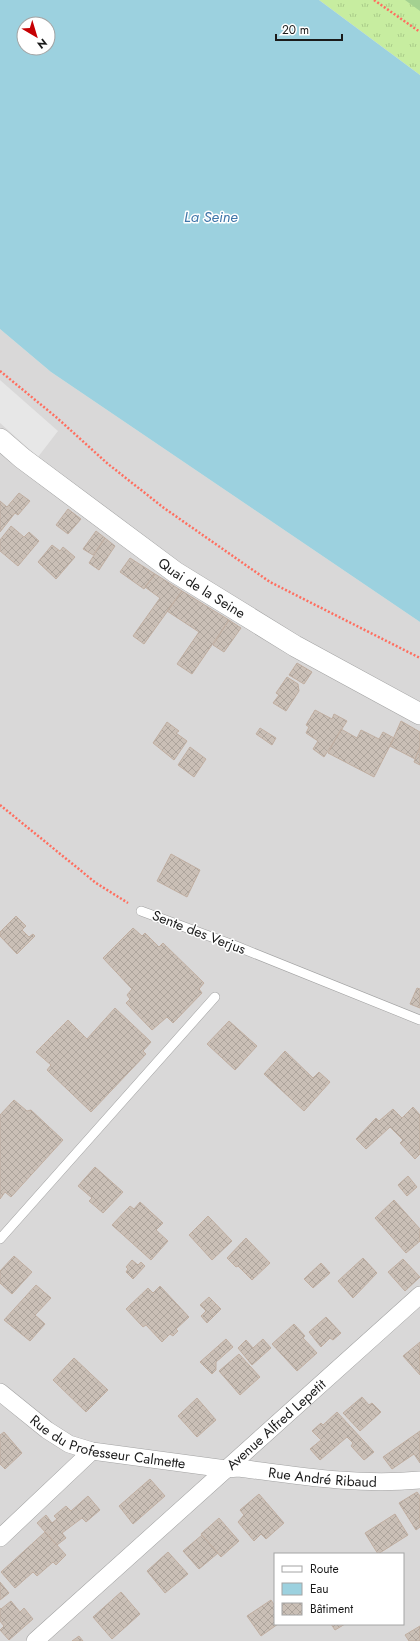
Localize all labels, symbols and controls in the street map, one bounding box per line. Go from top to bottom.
north arrow [16,16,56,56]
scale bar [276,16,342,42]
text: 20 m [282,21,309,39]
text: N [34,35,51,53]
water label: La Seine [184,206,238,228]
street label: Quai de la Seine [154,553,249,623]
street label: Sente des Verjus [149,905,249,959]
street label: Avenue Alfred Lepetit [222,1374,331,1474]
street label: Rue du Professeur Calmette [26,1410,187,1473]
street label: Rue André Ribaud [267,1462,377,1492]
legend [274,1553,404,1625]
text: Route [310,1560,339,1578]
text: Eau [310,1580,329,1598]
text: Bâtiment [310,1600,353,1618]

